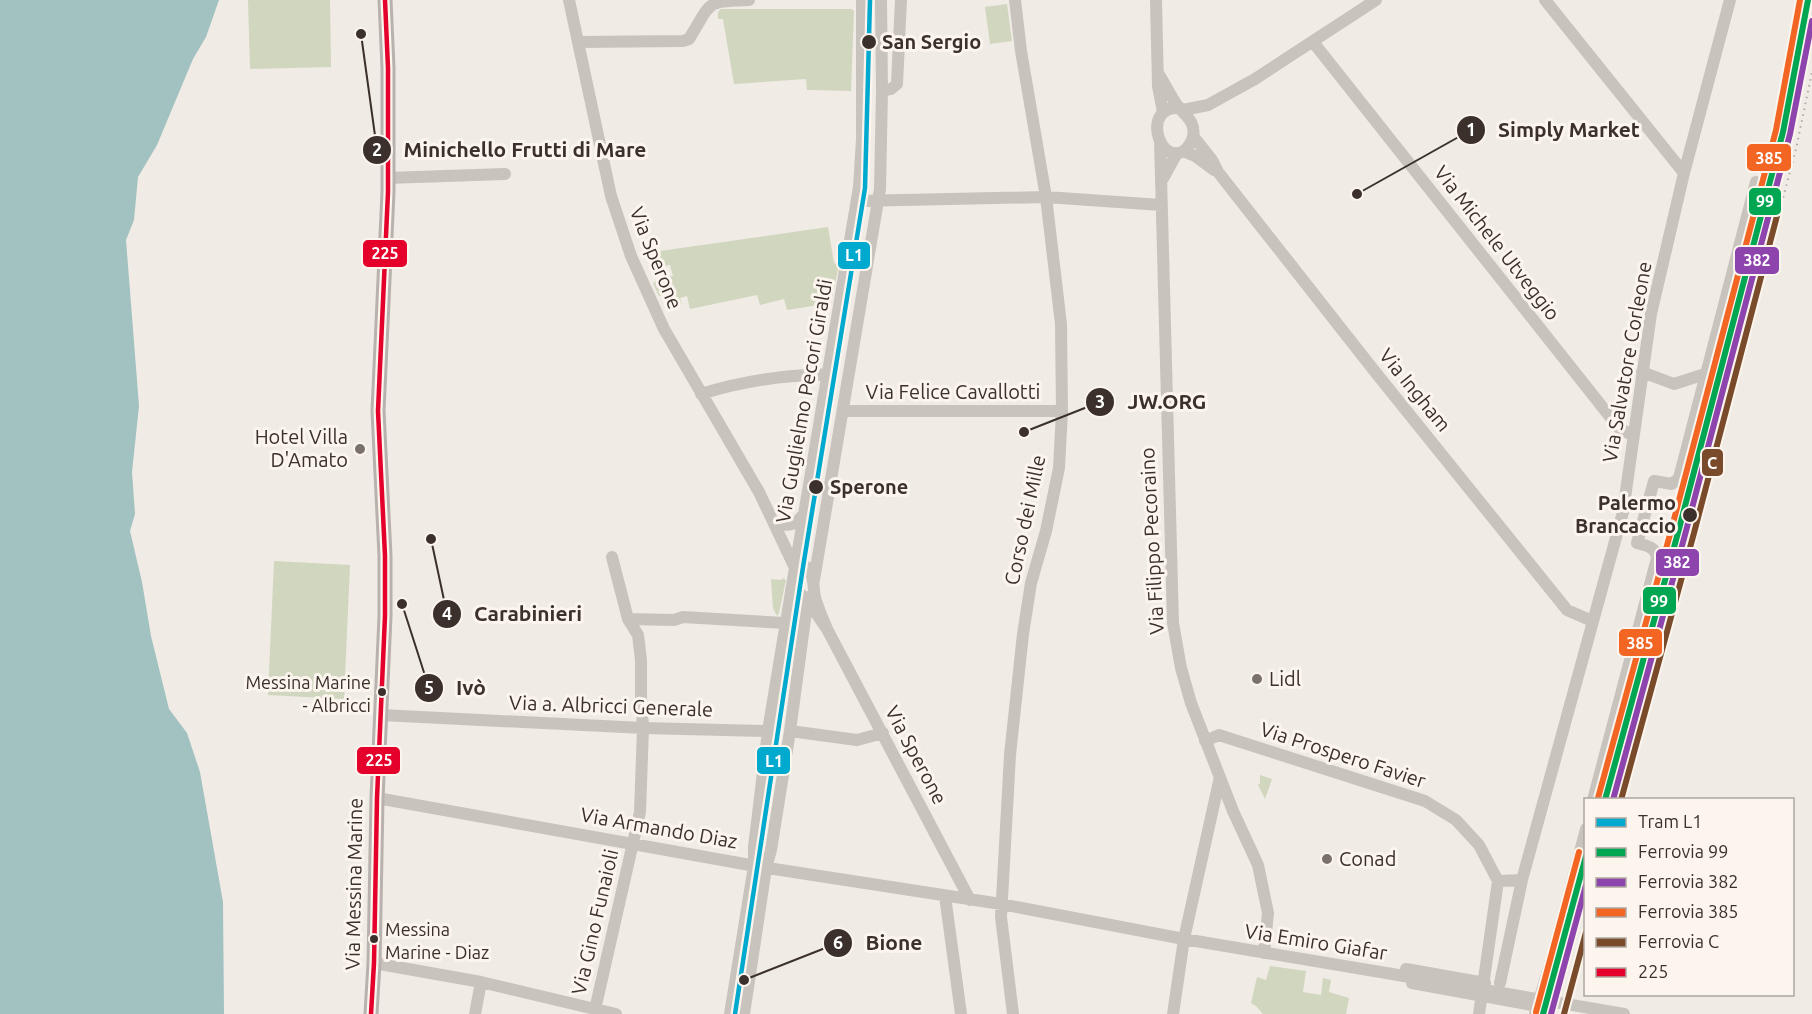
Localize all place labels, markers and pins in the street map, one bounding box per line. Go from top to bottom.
place label: San Sergio [882,30,981,53]
marker: San Sergio [860,33,878,51]
callout: Simply Market [1456,110,1652,149]
callout: Minichello Frutti di Mare [362,130,659,169]
callout: JW.ORG [1085,382,1218,421]
place label: Hotel Villa D'Amato [255,425,348,471]
marker: Hotel Villa D'Amato [353,442,367,456]
place label: Sperone [830,475,908,498]
marker: Sperone [807,478,825,496]
place label: Palermo Brancaccio [1575,491,1676,537]
marker: Palermo Brancaccio [1681,506,1699,524]
callout: Carabinieri [432,595,594,634]
place label: Lidl [1269,667,1301,690]
callout: Ivò [414,668,498,707]
place label: Messina Marine - Albricci [245,672,371,715]
marker: Lidl [1250,672,1264,686]
marker: Messina Marine - Albricci [376,686,388,698]
place label: Conad [1339,847,1396,870]
marker: Conad [1320,852,1334,866]
place label: Messina Marine - Diaz [385,919,489,962]
callout: Bione [823,923,934,962]
marker: Messina Marine - Diaz [368,933,380,945]

